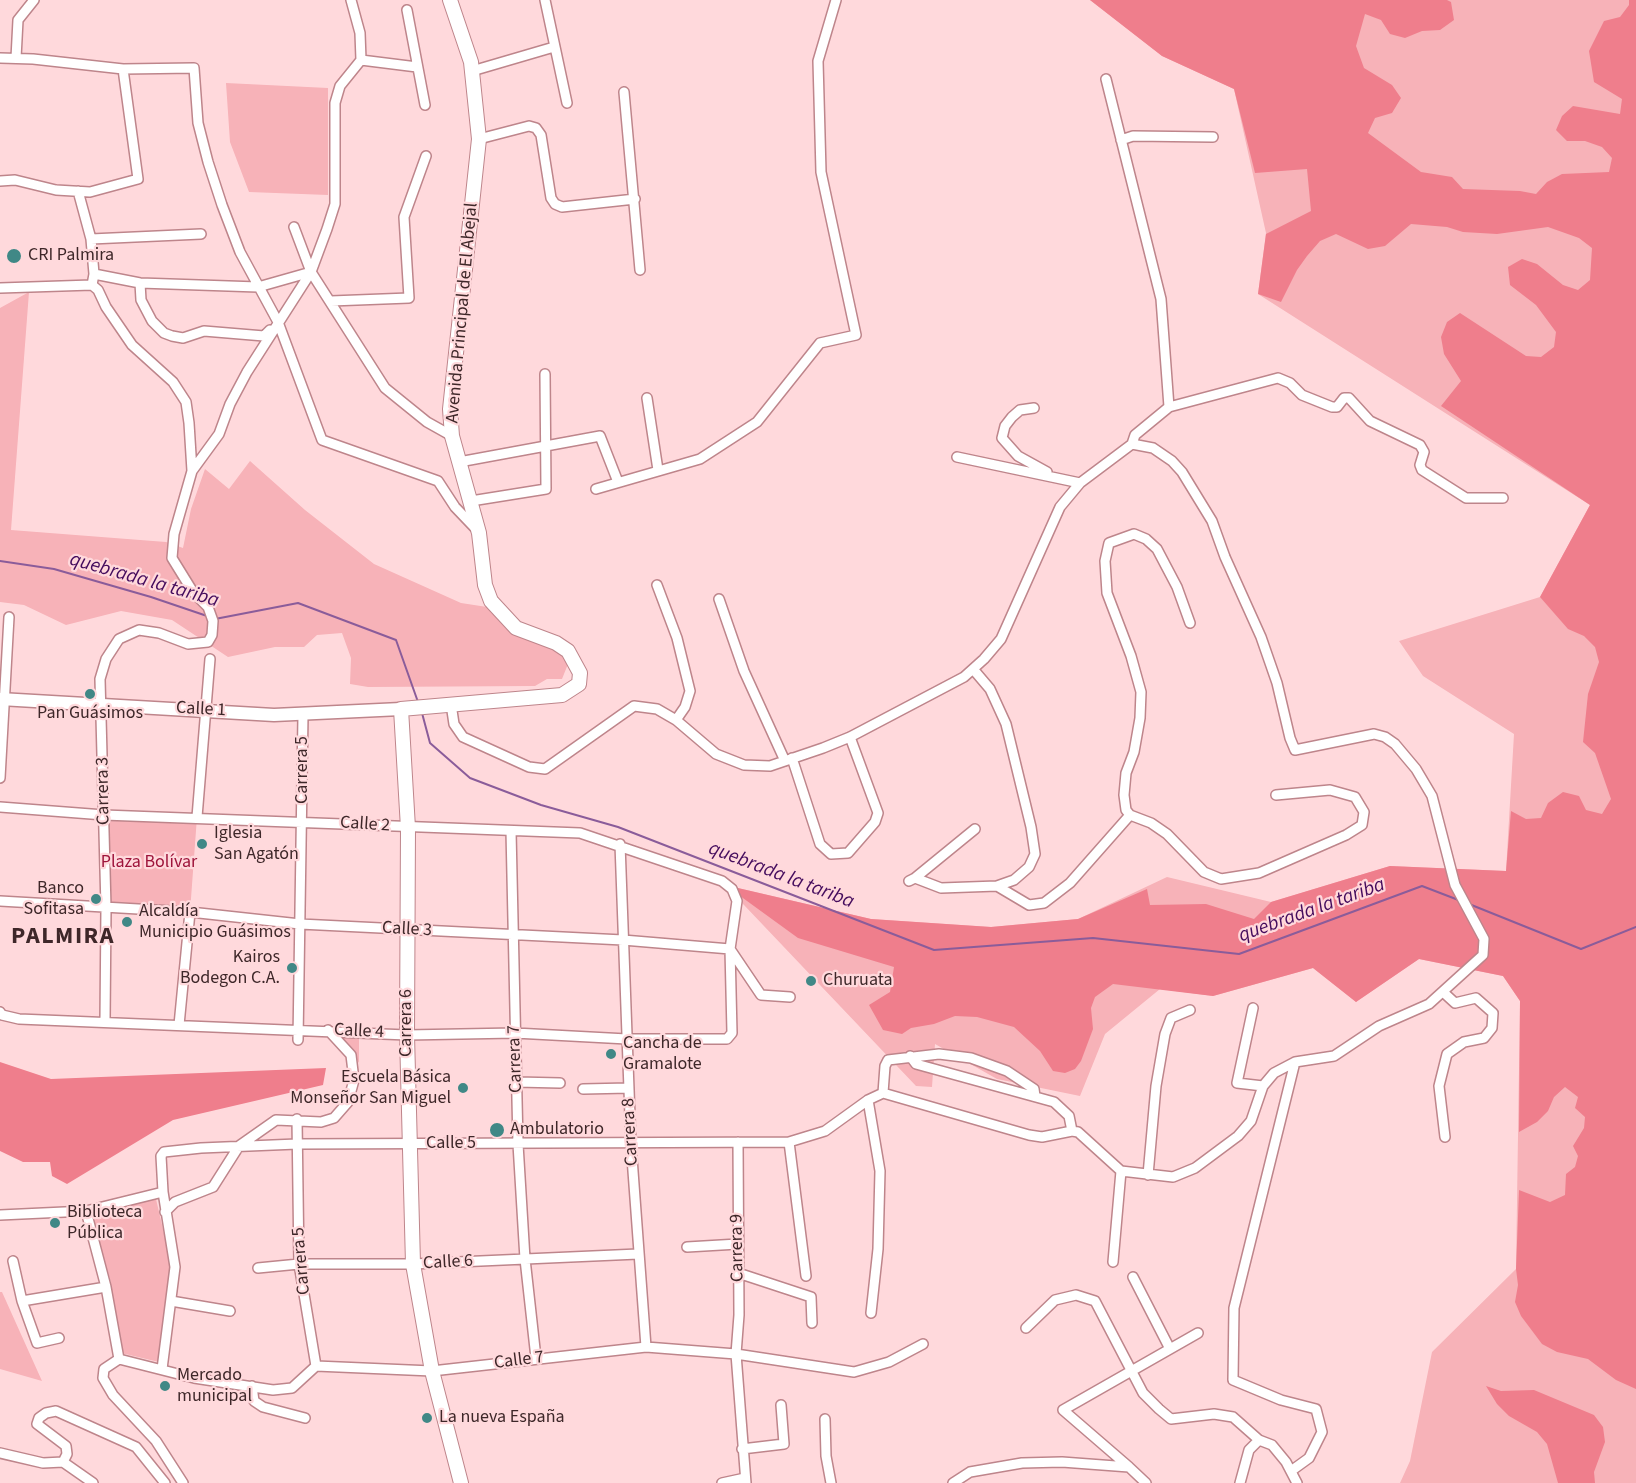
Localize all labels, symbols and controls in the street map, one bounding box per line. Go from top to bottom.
street label: Avenida Principal de El Abejal [443,202,483,424]
place label: CRI Palmira [28,245,114,267]
marker: CRI Palmira [5,247,23,265]
water label: quebrada la tariba [67,548,221,614]
marker: Pan Guásimos [83,687,97,701]
street label: Calle 1 [175,698,227,722]
place label: Pan Guásimos [37,703,143,725]
street label: Carrera 5 [292,736,314,804]
street label: Carrera 3 [93,757,115,825]
street label: Calle 2 [339,812,391,838]
place label: Iglesia San Agatón [214,823,299,866]
marker: Iglesia San Agatón [195,837,209,851]
water label: quebrada la tariba [705,837,857,915]
park label: Plaza Bolívar [101,852,197,874]
water label: quebrada la tariba [1236,873,1388,949]
place label: Banco Sofitasa [24,878,84,920]
marker: Banco Sofitasa [89,892,103,906]
place label: Alcaldía Municipio Guásimos [139,901,291,944]
marker: Alcaldía Municipio Guásimos [120,915,134,929]
street label: Calle 3 [381,918,433,942]
district label: PALMIRA [11,924,115,952]
place label: Kairos Bodegon C.A. [180,947,280,990]
marker: Kairos Bodegon C.A. [285,961,299,975]
place label: Churuata [823,970,892,992]
marker: Churuata [804,974,818,988]
street label: Carrera 6 [396,989,418,1057]
street label: Calle 4 [333,1020,385,1044]
street label: Carrera 7 [504,1025,528,1093]
place label: Cancha de Gramalote [623,1033,702,1076]
marker: Cancha de Gramalote [604,1047,618,1061]
place label: Escuela Básica Monseñor San Miguel [290,1067,451,1110]
marker: Escuela Básica Monseñor San Miguel [456,1081,470,1095]
street label: Carrera 8 [618,1097,644,1167]
place label: Ambulatorio [510,1119,604,1141]
marker: Ambulatorio [488,1121,506,1139]
street label: Calle 5 [426,1133,476,1155]
place label: Biblioteca Pública [67,1202,142,1244]
street label: Carrera 9 [727,1214,749,1282]
marker: Biblioteca Pública [48,1216,62,1230]
street label: Carrera 5 [288,1226,316,1296]
street label: Calle 6 [422,1251,474,1275]
street label: Calle 7 [493,1347,545,1375]
place label: Mercado municipal [177,1365,252,1408]
marker: Mercado municipal [158,1379,172,1393]
place label: La nueva España [439,1407,565,1429]
marker: La nueva España [420,1411,434,1425]

